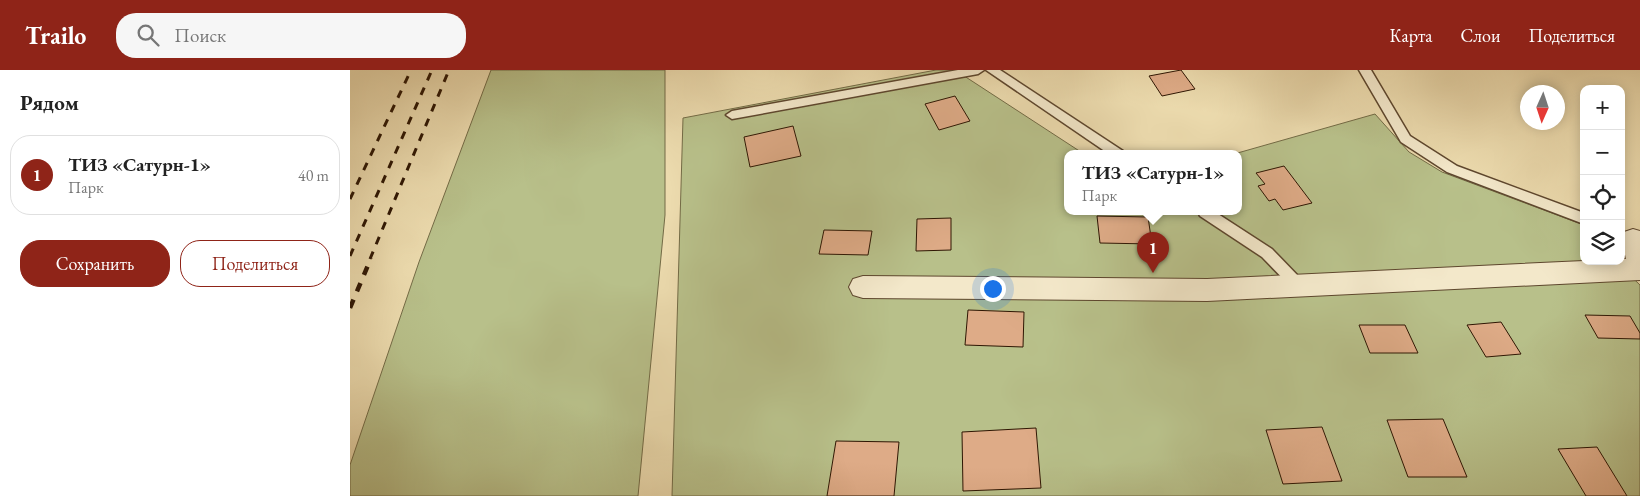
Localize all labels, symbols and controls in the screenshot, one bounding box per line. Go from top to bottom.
search box [116,13,466,58]
text: Trailo [25,20,86,51]
icon: search [134,21,162,49]
text: Поиск [174,23,226,48]
text: Карта [1390,24,1433,47]
text: Слои [1461,24,1500,47]
text: Поделиться [1528,24,1615,47]
north arrow [1520,85,1565,130]
map controls [1580,85,1625,265]
button: + [1580,85,1625,130]
text: Рядом [20,89,79,116]
button: − [1580,130,1625,175]
popup [1064,150,1242,215]
text: ТИЗ «Сатурн-1» [68,152,211,177]
text: ТИЗ «Сатурн-1» [1082,160,1224,185]
text: 1 [33,165,41,186]
text: 40 m [298,165,329,186]
button: locate [1580,175,1625,220]
text: Парк [68,177,104,198]
text: Парк [1082,185,1117,206]
button: layers [1580,220,1625,265]
pin: 1 [1137,232,1169,273]
button: Сохранить [20,240,170,287]
button: Поделиться [180,240,330,287]
your location [980,276,1006,302]

